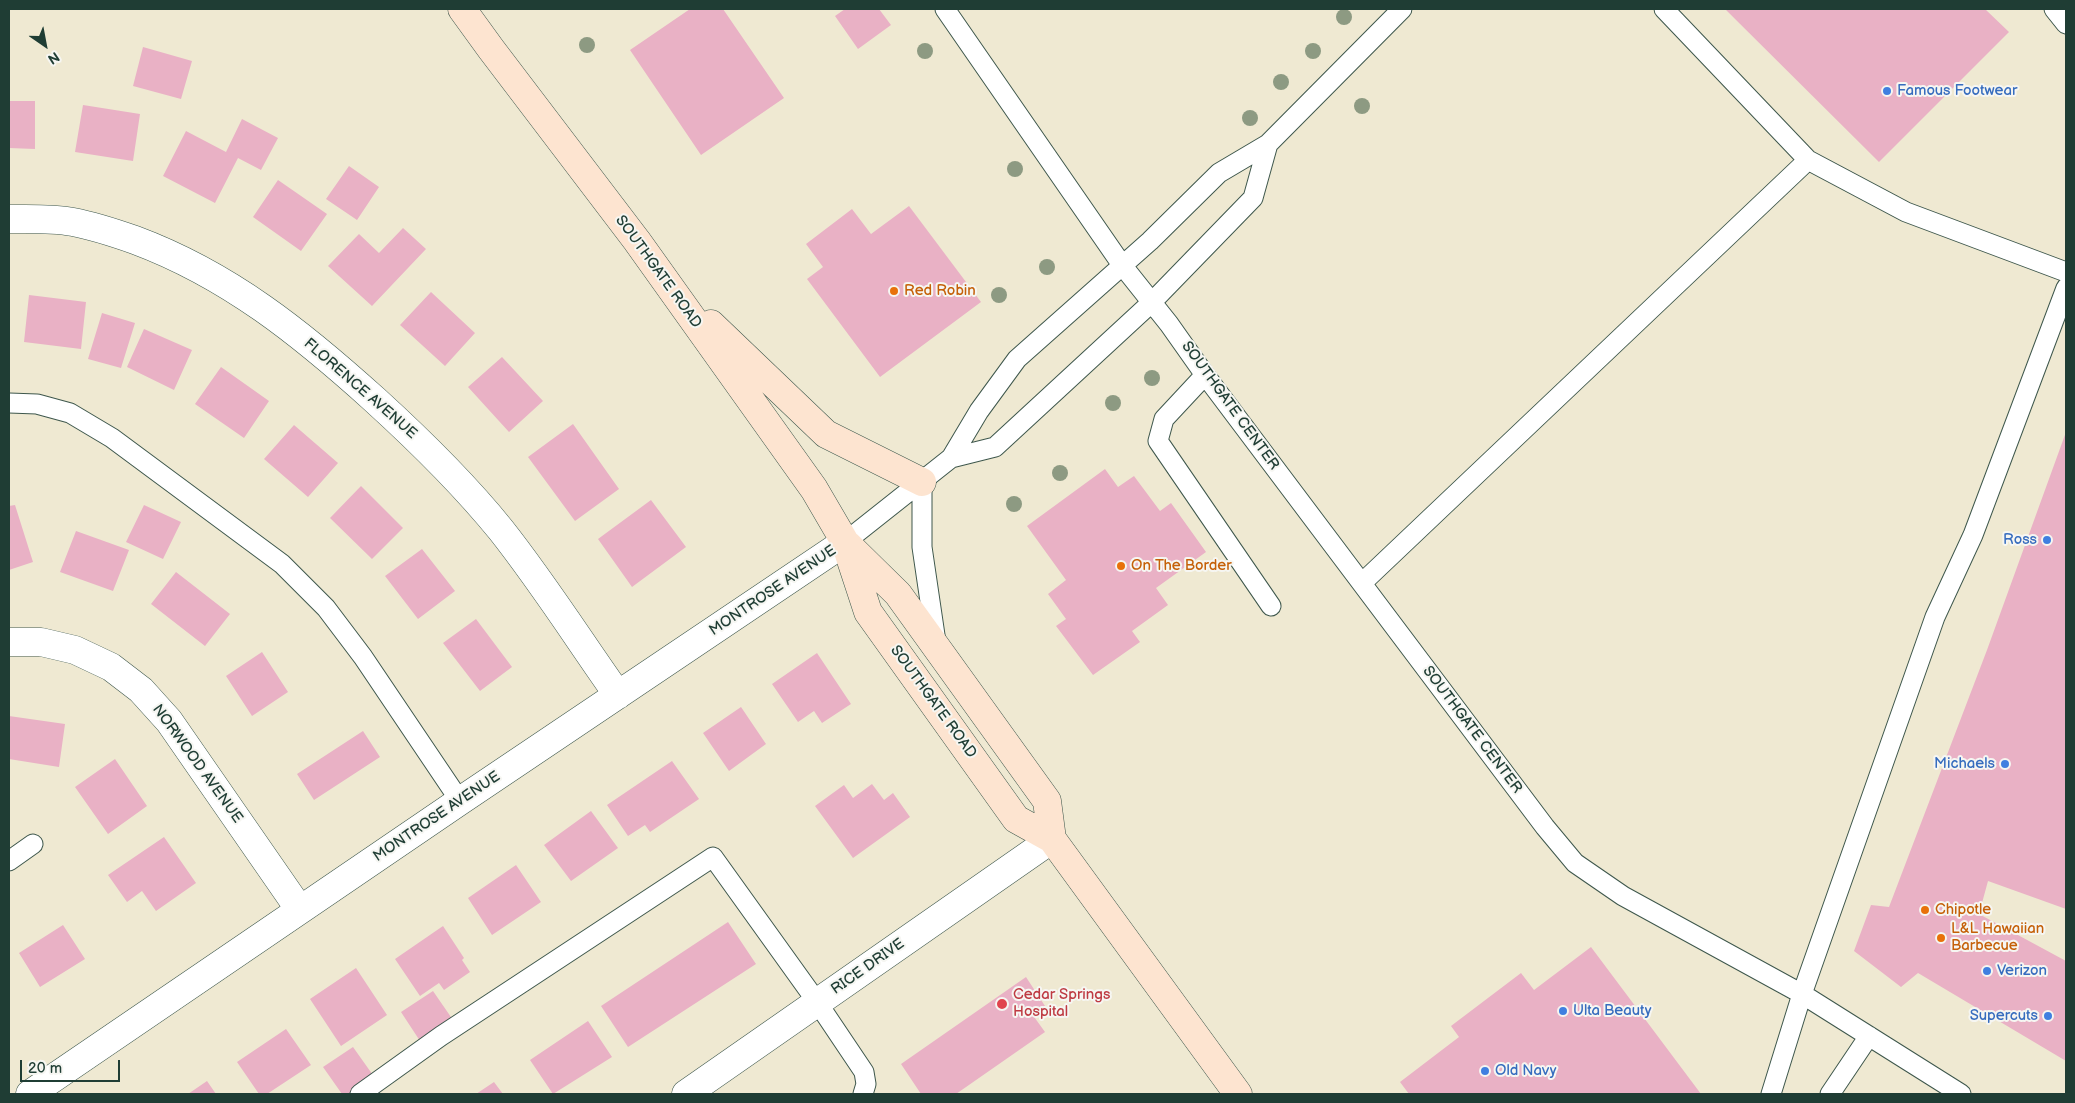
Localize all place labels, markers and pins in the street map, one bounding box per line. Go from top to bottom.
place label: Famous Footwear [1897,82,2017,100]
marker: Famous Footwear [1881,85,1893,97]
place label: Red Robin [904,282,976,300]
marker: Red Robin [888,285,900,297]
place label: Ross [2003,531,2037,549]
marker: Ross [2041,534,2053,546]
place label: On The Border [1131,557,1232,575]
marker: On The Border [1115,560,1127,572]
place label: Michaels [1934,755,1995,773]
marker: Michaels [1999,758,2011,770]
place label: Chipotle [1935,901,1991,919]
marker: Chipotle [1919,904,1931,916]
place label: L&L Hawaiian Barbecue [1951,920,2044,955]
marker: L&L Hawaiian Barbecue [1935,932,1947,944]
place label: Verizon [1997,962,2047,980]
marker: Verizon [1981,965,1993,977]
place label: Cedar Springs Hospital [1013,986,1110,1021]
marker: Cedar Springs Hospital [995,997,1009,1011]
place label: Ulta Beauty [1573,1002,1651,1020]
marker: Ulta Beauty [1557,1005,1569,1017]
place label: Supercuts [1970,1007,2038,1025]
marker: Supercuts [2042,1010,2054,1022]
place label: Old Navy [1495,1062,1556,1080]
marker: Old Navy [1479,1065,1491,1077]

